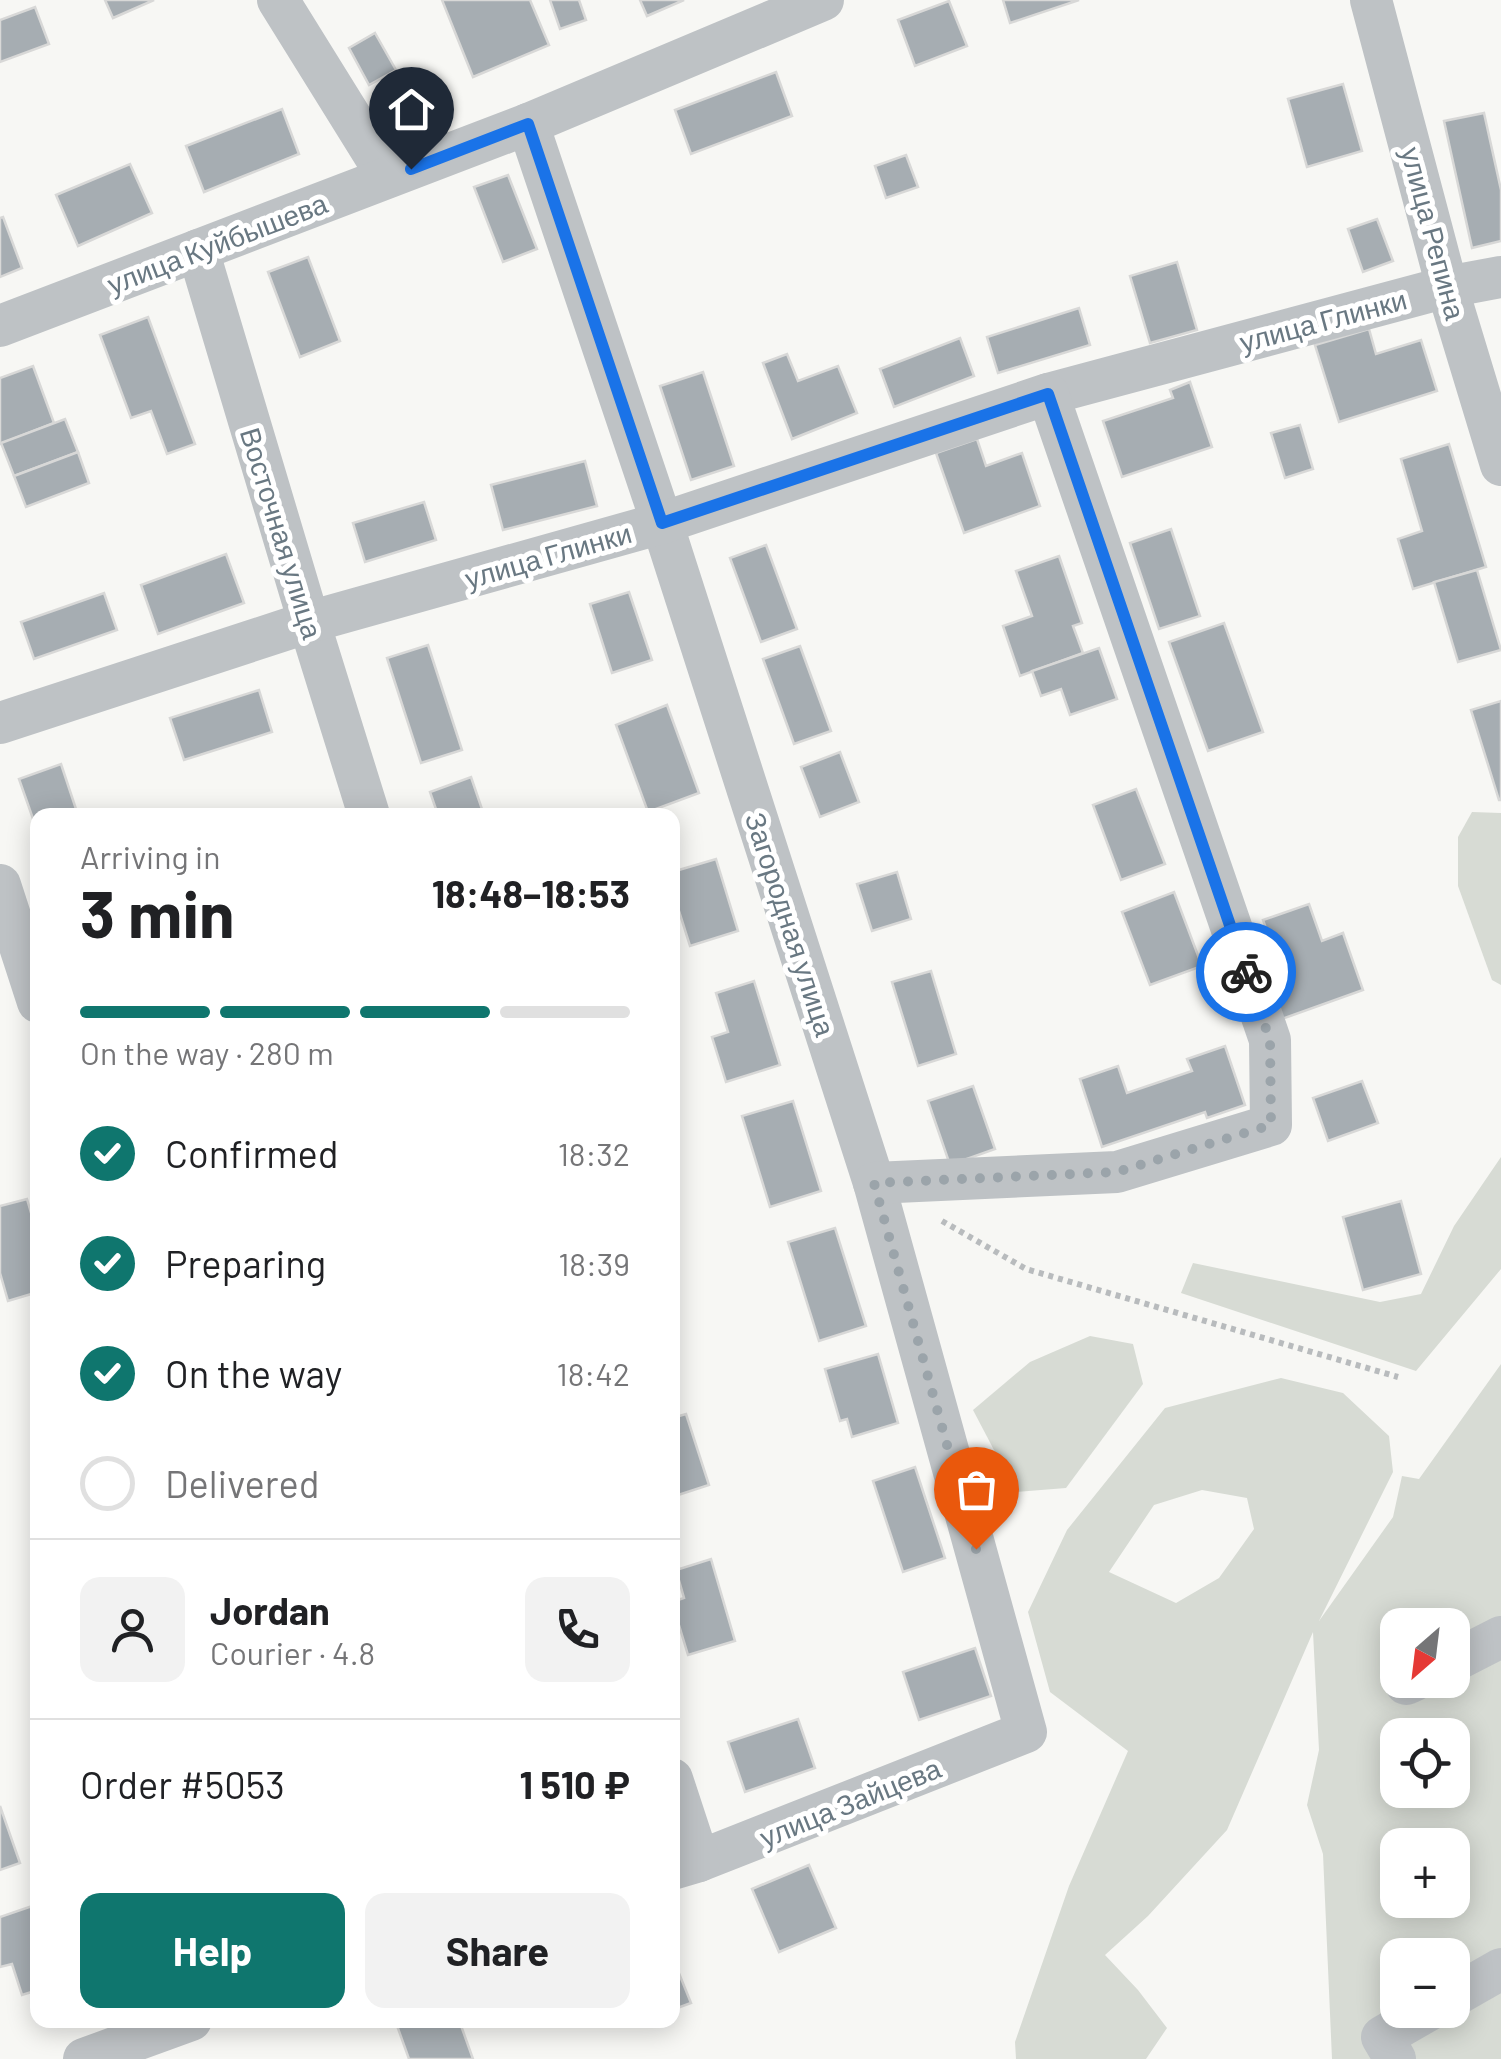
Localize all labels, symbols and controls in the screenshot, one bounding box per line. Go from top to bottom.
pin [369,67,454,170]
icon: home [384,82,439,137]
street label: улица Репина [1395,143,1473,323]
street label: улица Куйбышева [102,185,332,301]
street label: улица Глинки [1236,281,1410,359]
street label: Восточная улица [234,423,330,643]
street label: улица Глинки [461,515,635,595]
street label: Загородная улица [739,808,843,1041]
text: Arriving in [80,837,220,875]
text: 18:48–18:53 [432,870,630,916]
text: 3 min [80,873,235,951]
courier [1196,922,1296,1022]
icon: bike [1219,945,1274,1000]
text: On the way · 280 m [80,1033,334,1071]
icon: check [80,1126,135,1181]
text: Confirmed [165,1130,338,1176]
text: 18:32 [558,1134,630,1172]
icon: check [80,1236,135,1291]
text: Preparing [165,1240,326,1286]
text: 18:39 [558,1244,630,1282]
icon: check [80,1346,135,1401]
text: On the way [165,1350,342,1396]
text: 18:42 [556,1354,630,1392]
pin [934,1447,1019,1550]
text: Delivered [165,1460,319,1506]
icon: bag [949,1462,1004,1517]
button: person [80,1577,185,1682]
button: phone [525,1577,630,1682]
text: Jordan [210,1587,330,1633]
north arrow [1380,1608,1470,1698]
map controls [1380,1608,1470,2028]
text: Courier · 4.8 [210,1633,375,1671]
button: locate [1380,1718,1470,1808]
street label: улица Зайцева [755,1750,946,1854]
text: Order #5053 [80,1761,285,1807]
text: 1 510 ₽ [520,1761,630,1807]
button: + [1380,1828,1470,1918]
button: Help [80,1893,345,2008]
button: Share [365,1893,630,2008]
button: − [1380,1938,1470,2028]

